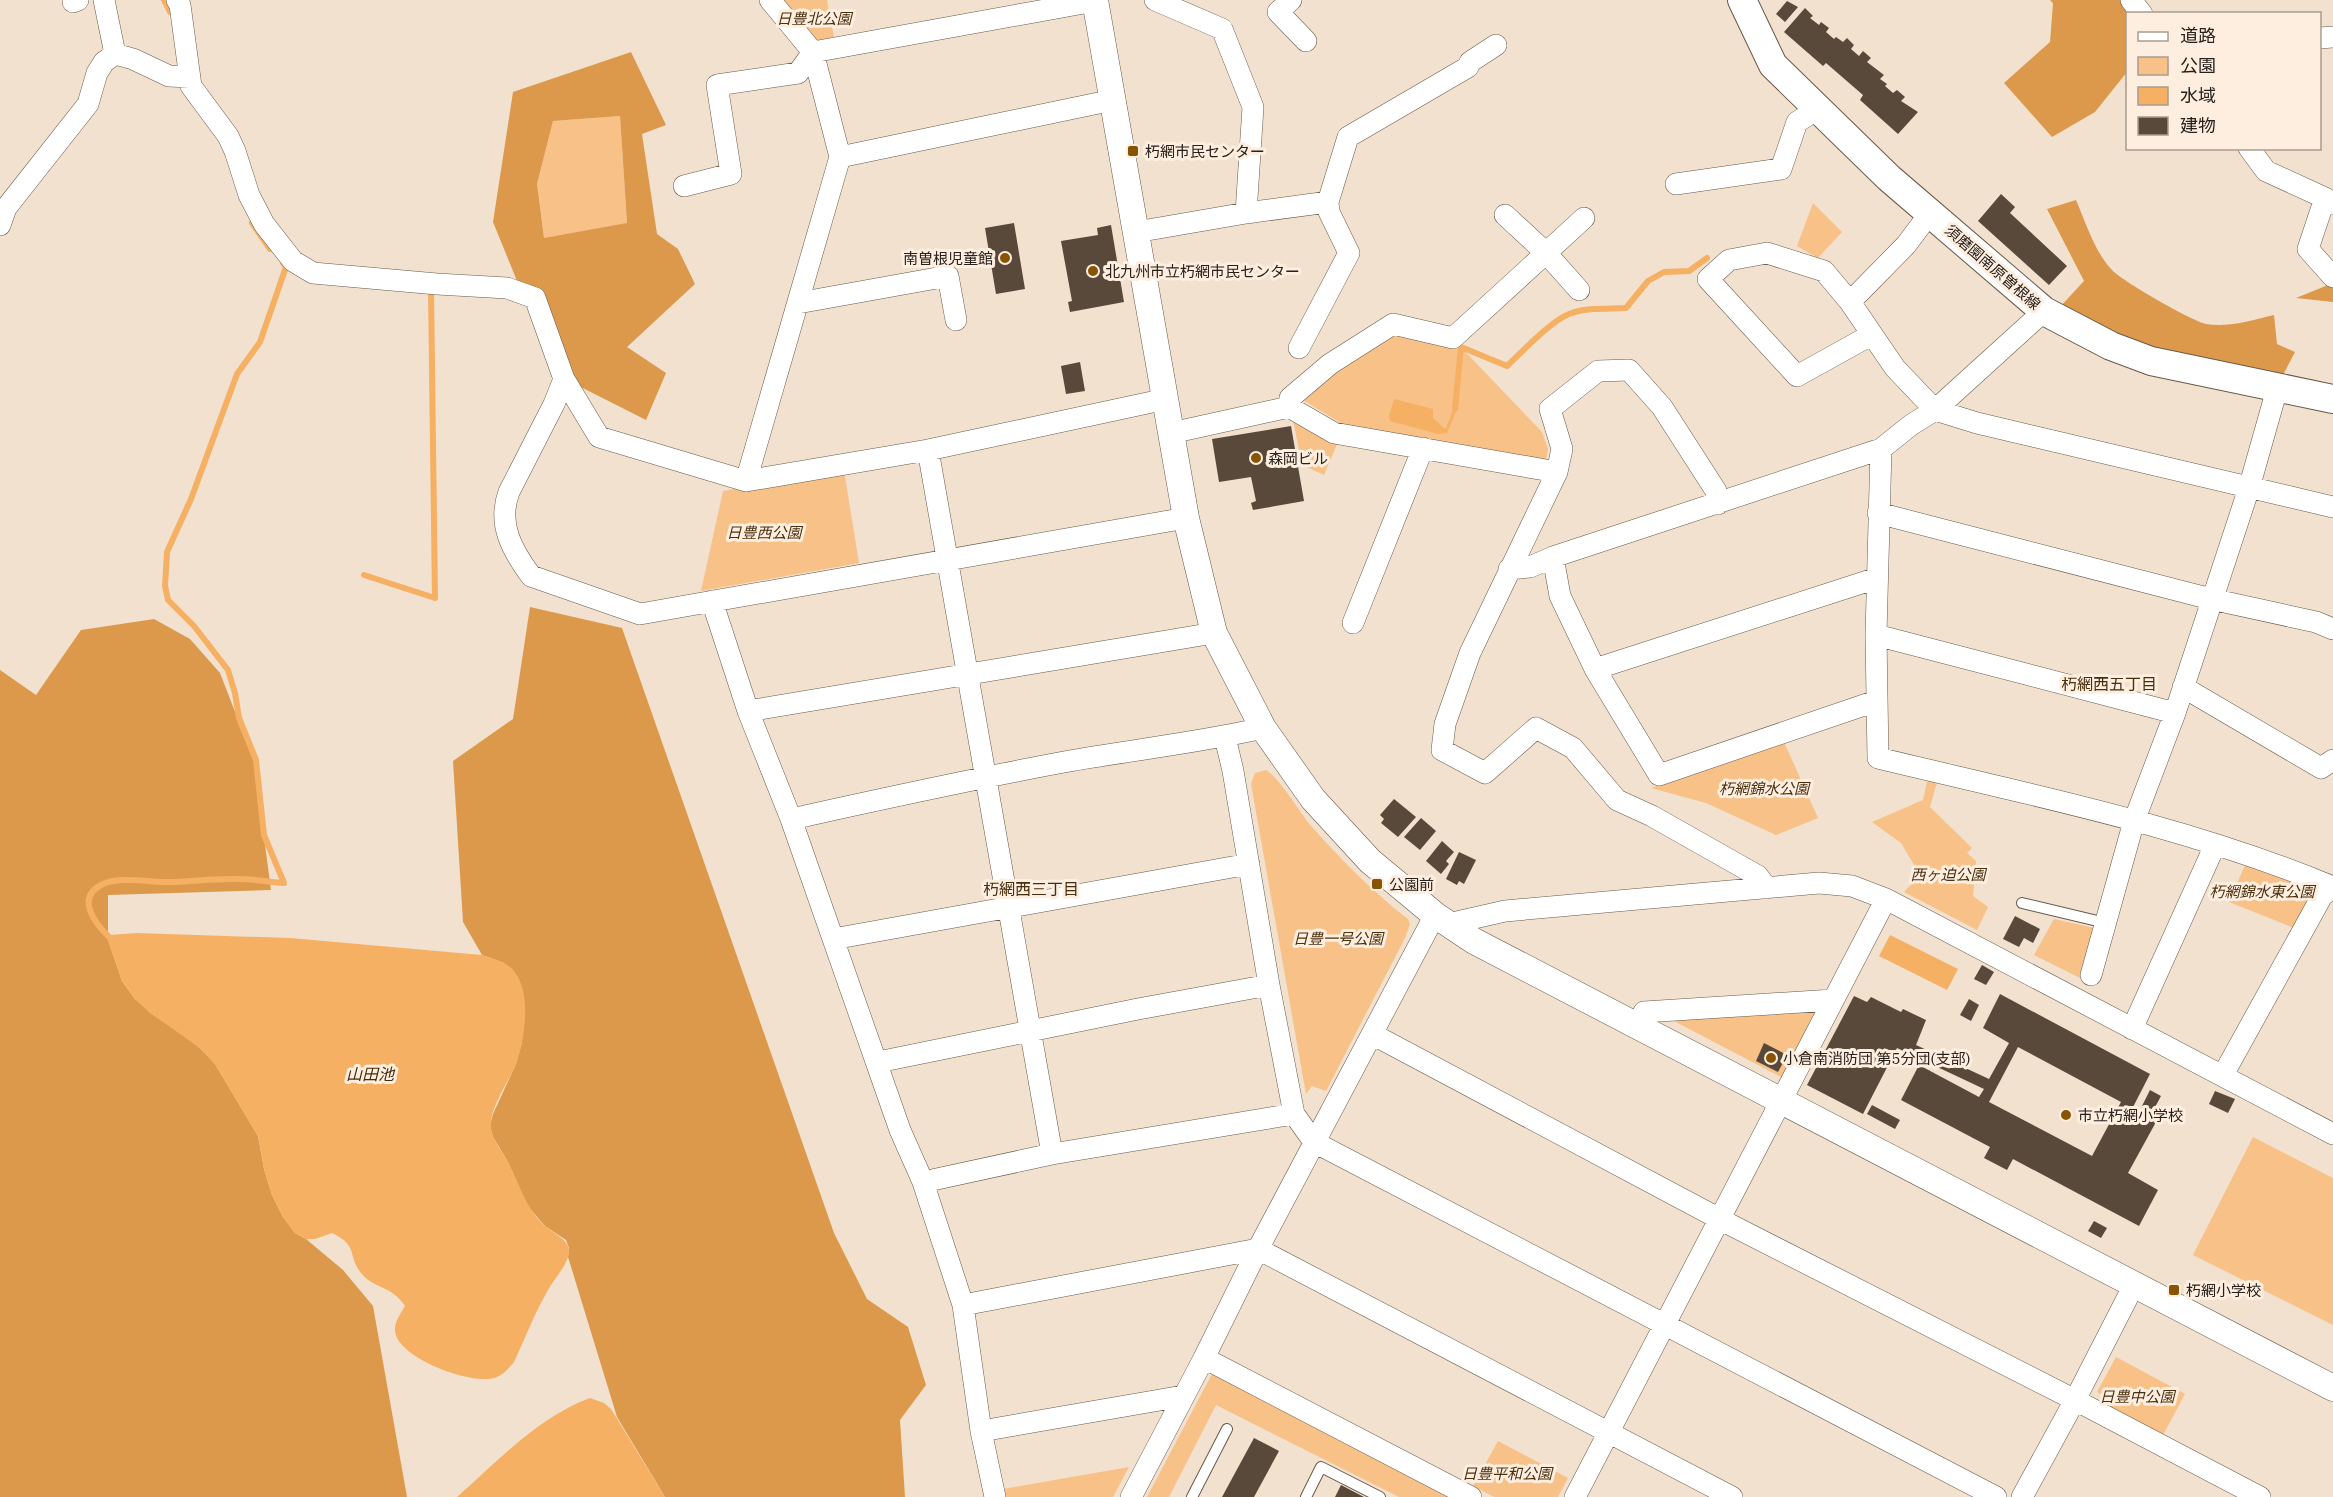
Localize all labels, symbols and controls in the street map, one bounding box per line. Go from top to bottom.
park label: 日豊北公園 [776,9,853,28]
legend [2126,12,2321,150]
text: 道路 [2180,24,2216,47]
text: 公園 [2180,54,2216,77]
text: 水域 [2180,84,2216,107]
text: 建物 [2180,114,2216,137]
place label: 朽網市民センター [1145,142,1265,161]
marker: 朽網市民センター [1126,144,1140,158]
street label: 須磨園南原曽根線 [1941,220,2045,314]
place label: 南曽根児童館 [903,249,993,268]
marker: 南曽根児童館 [998,251,1012,265]
place label: 北九州市立朽網市民センター [1105,262,1300,281]
marker: 北九州市立朽網市民センター [1086,264,1100,278]
place label: 森岡ビル [1268,449,1328,468]
marker: 森岡ビル [1249,451,1263,465]
park label: 日豊西公園 [726,523,803,542]
district label: 朽網西五丁目 [2061,674,2157,694]
park label: 朽網錦水公園 [1719,779,1811,798]
park label: 西ヶ迫公園 [1910,865,1987,884]
place label: 公園前 [1389,875,1434,894]
marker: 公園前 [1370,877,1384,891]
district label: 朽網西三丁目 [983,879,1079,899]
park label: 朽網錦水東公園 [2209,882,2316,901]
park label: 日豊一号公園 [1293,929,1385,948]
place label: 小倉南消防団 第5分団(支部) [1783,1049,1970,1068]
marker: 小倉南消防団 第5分団(支部) [1764,1051,1778,1065]
water label: 山田池 [346,1064,396,1084]
place label: 市立朽網小学校 [2078,1106,2183,1125]
marker: 市立朽網小学校 [2059,1108,2073,1122]
place label: 朽網小学校 [2186,1281,2261,1300]
marker: 朽網小学校 [2167,1283,2181,1297]
park label: 日豊中公園 [2099,1387,2176,1406]
park label: 日豊平和公園 [1462,1464,1554,1483]

